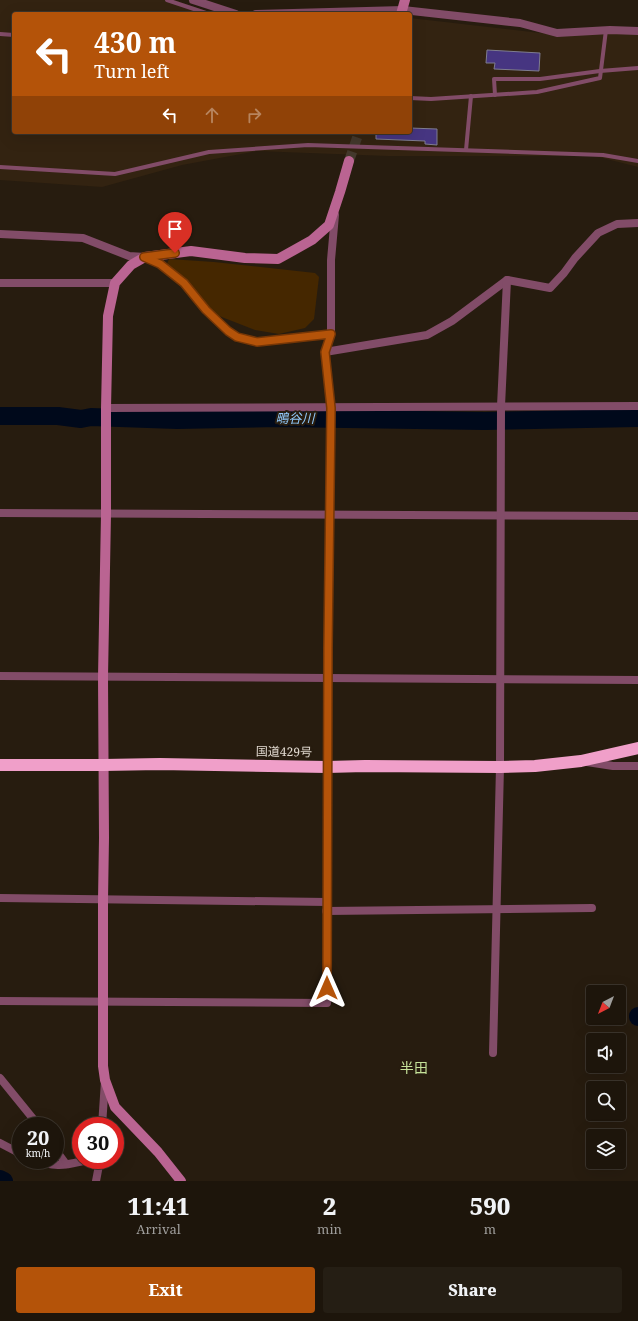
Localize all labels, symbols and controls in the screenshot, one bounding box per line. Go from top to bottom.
text: 430 m [94,23,176,61]
icon: left [28,28,80,80]
text: Turn left [94,59,169,83]
icon: left [159,104,181,126]
icon: ahead [201,104,223,126]
icon: right [243,104,265,126]
pin [158,212,192,253]
icon: arrive [164,218,186,240]
water label: 鴫谷川 [275,409,316,427]
street label: 国道429号 [256,743,312,760]
position arrow [306,967,348,1009]
north arrow [586,985,626,1025]
map controls [586,985,626,1169]
button: sound [586,1033,626,1073]
district label: 半田 [400,1058,428,1077]
button: search [586,1081,626,1121]
speed limit sign: 30 [72,1117,124,1169]
text: 20 [27,1124,49,1151]
button: layers [586,1129,626,1169]
text: km/h [26,1146,50,1160]
text: 11:41 [128,1189,190,1222]
text: 2 [323,1189,336,1222]
text: 590 [470,1189,510,1222]
text: Arrival [136,1220,181,1238]
text: min [317,1220,342,1238]
text: m [484,1220,496,1238]
button: Exit [16,1267,315,1313]
button: Share [323,1267,622,1313]

